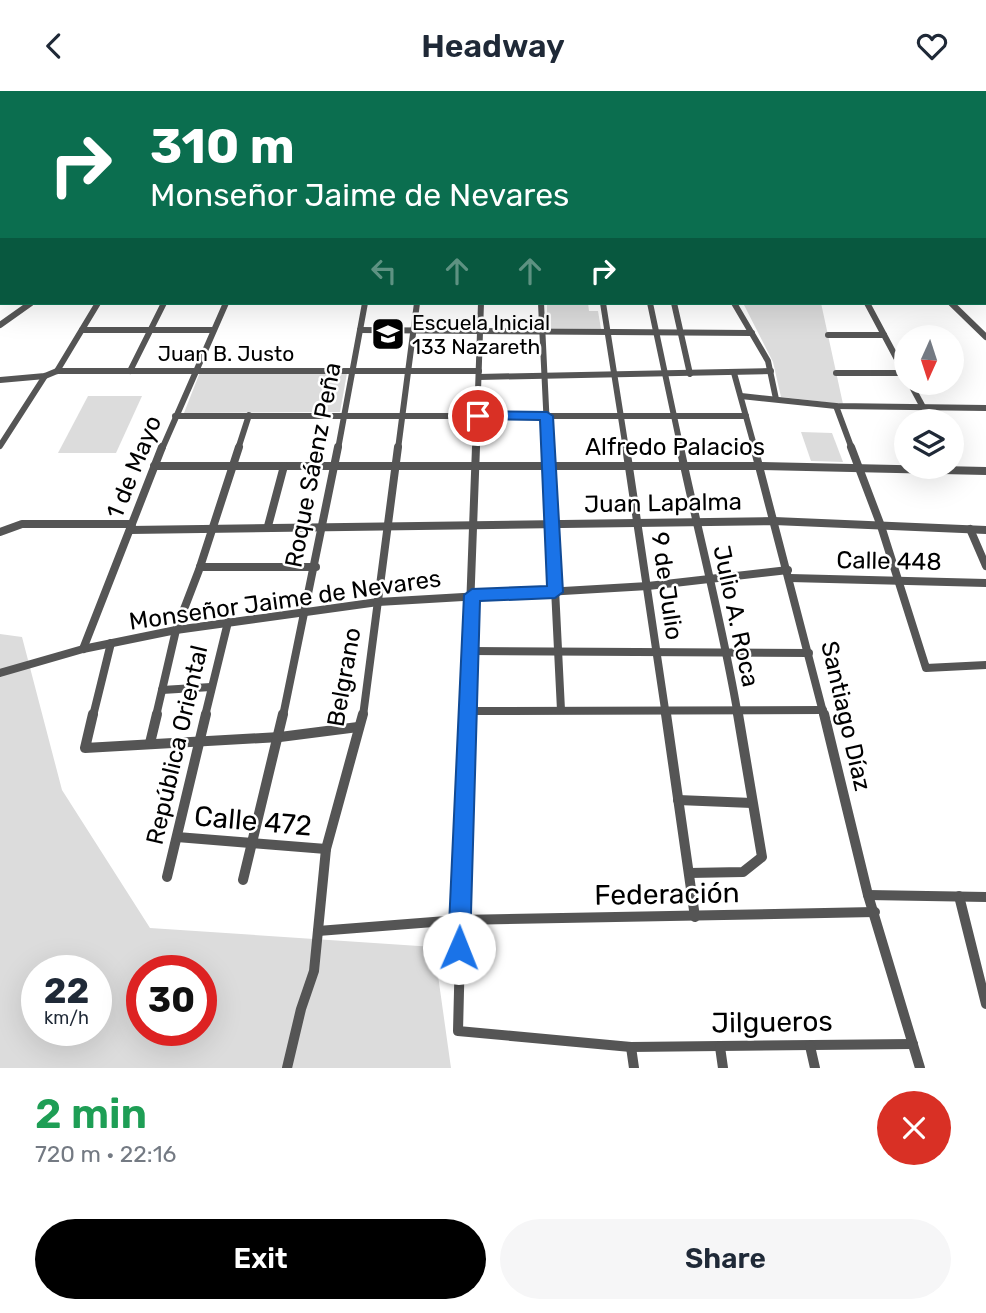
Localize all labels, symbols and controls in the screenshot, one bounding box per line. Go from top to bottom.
icon: back [35,27,73,65]
text: Headway [421,27,565,65]
icon: heart [913,27,951,65]
text: 310 m [150,117,295,175]
icon: right [35,119,126,210]
text: Monseñor Jaime de Nevares [150,176,569,214]
icon: left [365,252,403,290]
icon: ahead [438,252,476,290]
icon: ahead [511,252,549,290]
icon: right [584,252,622,290]
place label: Escuela Inicial 133 Nazareth [412,310,550,359]
school or university icon: Escuela Inicial 133 Nazareth [369,315,407,353]
north arrow [894,325,964,395]
map controls [894,325,964,479]
street label: Juan B. Justo [158,341,294,366]
street label: Roque Sáenz Peña [279,360,347,570]
pin [448,386,508,446]
icon: arrive [459,397,497,435]
button: layers [894,409,964,479]
street label: 1 de Mayo [101,412,167,522]
street label: Alfredo Palacios [585,433,765,461]
street label: Juan Lapalma [584,488,742,518]
street label: 9 de Julio [646,530,688,642]
street label: Julio A. Roca [707,543,765,689]
street label: Calle 448 [836,546,942,576]
street label: Monseñor Jaime de Nevares [127,564,443,636]
street label: Belgrano [322,625,366,729]
street label: Santiago Díaz [815,638,877,794]
street label: República Oriental [140,643,214,847]
street label: Calle 472 [193,799,313,843]
street label: Federación [594,876,740,912]
position arrow [422,911,496,985]
speed limit sign: 30 [126,955,217,1046]
text: 22 [44,970,89,1012]
street label: Jilgueros [711,1004,833,1040]
text: km/h [44,1007,89,1029]
text: 2 min [35,1089,147,1139]
button: close [877,1091,951,1165]
text: 720 m · 22:16 [35,1140,176,1168]
button: Exit [35,1219,486,1299]
button: Share [500,1219,951,1299]

